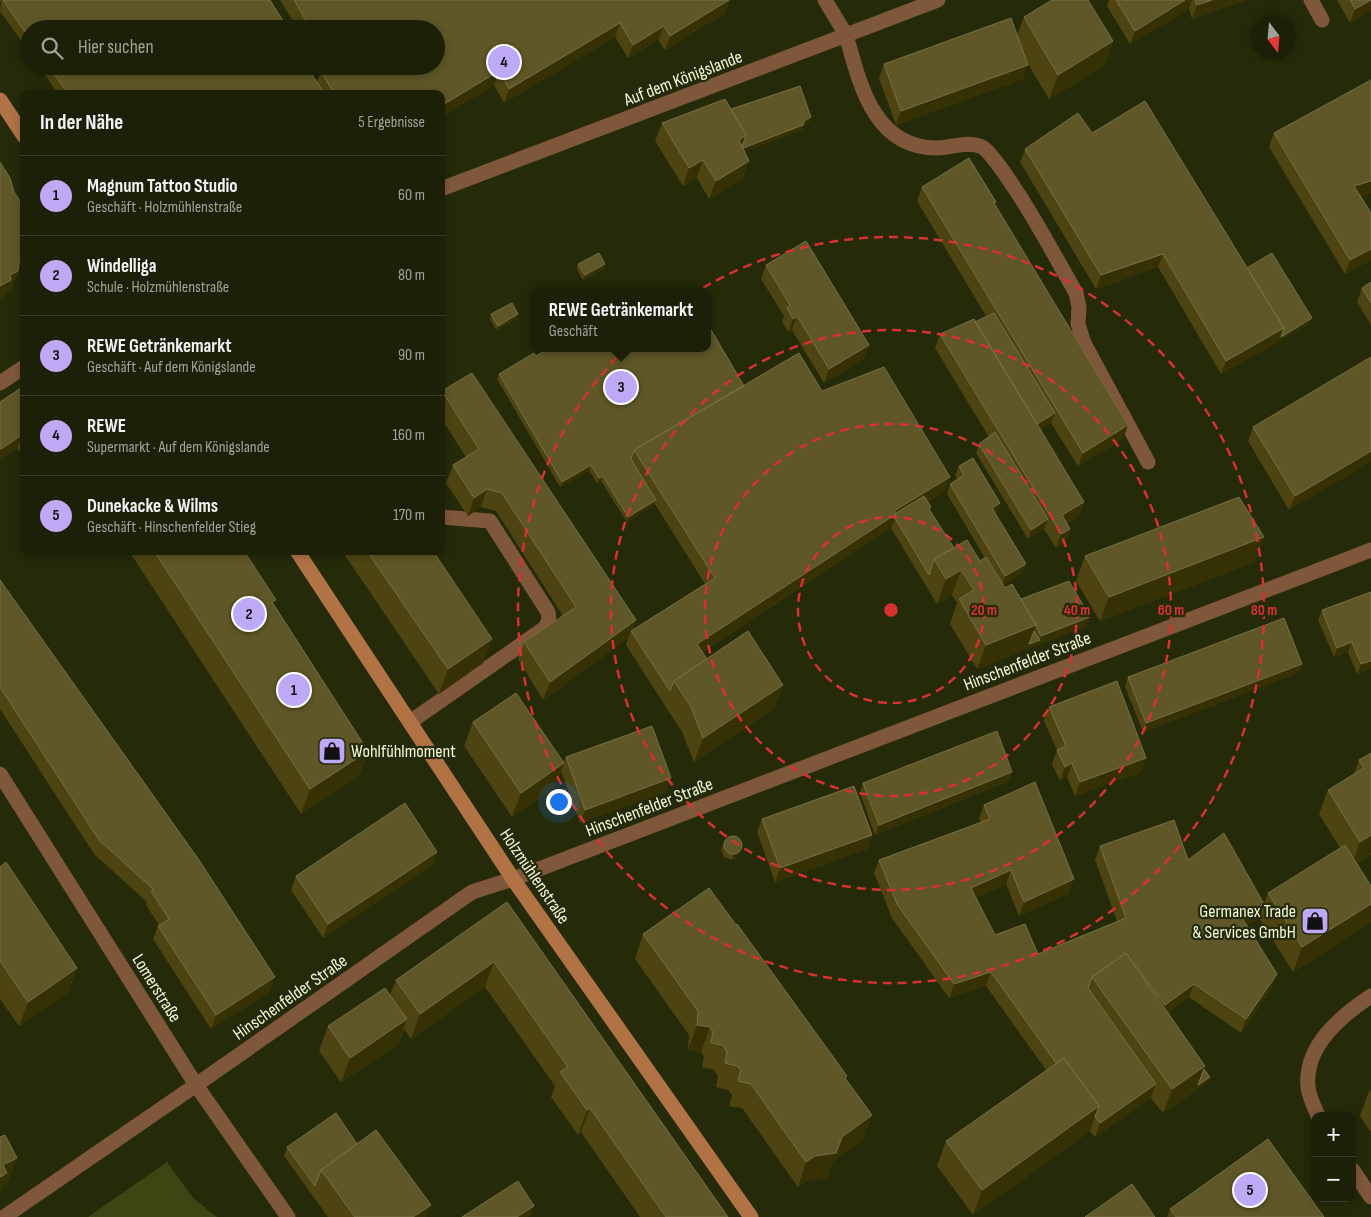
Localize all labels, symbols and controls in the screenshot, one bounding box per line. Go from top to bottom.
north arrow [1251,15,1296,60]
search box [20,20,445,75]
icon: search [38,34,66,62]
text: Hier suchen [78,36,154,59]
pin: 4 [488,43,520,81]
street label: Auf dem Königslande [620,46,745,111]
text: In der Nähe [40,110,123,135]
text: 5 Ergebnisse [358,113,425,132]
text: Magnum Tattoo Studio [87,175,238,198]
text: 1 [53,186,59,205]
text: 60 m [398,186,425,205]
text: Geschäft · Holzmühlenstraße [87,198,242,217]
text: Windelliga [87,255,156,278]
text: 2 [52,266,60,285]
text: 80 m [398,266,425,285]
text: Schule · Holzmühlenstraße [87,278,229,297]
popup [531,287,711,352]
text: REWE Getränkemarkt [549,299,693,322]
text: Geschäft [549,322,598,341]
text: REWE Getränkemarkt [87,335,232,358]
text: 3 [52,346,60,365]
text: 90 m [398,346,425,365]
text: Geschäft · Auf dem Königslande [87,358,256,377]
pin: 3 [605,368,637,406]
text: REWE [87,415,126,438]
text: 4 [52,426,60,445]
text: 160 m [392,426,425,445]
text: Supermarkt · Auf dem Königslande [87,438,270,457]
text: Dunekacke & Wilms [87,495,218,518]
text: 5 [52,506,60,525]
text: 170 m [393,506,425,525]
text: Geschäft · Hinschenfelder Stieg [87,518,256,537]
pin: 2 [233,595,265,633]
centre of rings [882,601,900,619]
text: 20 m [971,601,997,620]
text: 40 m [1064,601,1090,620]
text: 60 m [1158,601,1184,620]
text: 80 m [1251,601,1277,620]
street label: Hinschenfelder Straße [961,628,1094,695]
pin: 1 [278,671,310,709]
shop icon: Wohlfühlmoment [317,736,347,766]
place label: Wohlfühlmoment [351,741,456,762]
street label: Hinschenfelder Straße [583,774,716,841]
your location [546,789,572,815]
street label: Holzmühlenstraße [495,825,574,928]
place label: Germanex Trade & Services GmbH [1193,901,1296,943]
shop icon: Germanex Trade & Services GmbH [1300,906,1330,936]
street label: Lomerstraße [127,950,186,1026]
street label: Hinschenfelder Straße [229,950,351,1045]
map controls [1311,1112,1356,1202]
button: + [1311,1112,1356,1157]
button: − [1311,1157,1356,1202]
pin: 5 [1234,1171,1266,1209]

